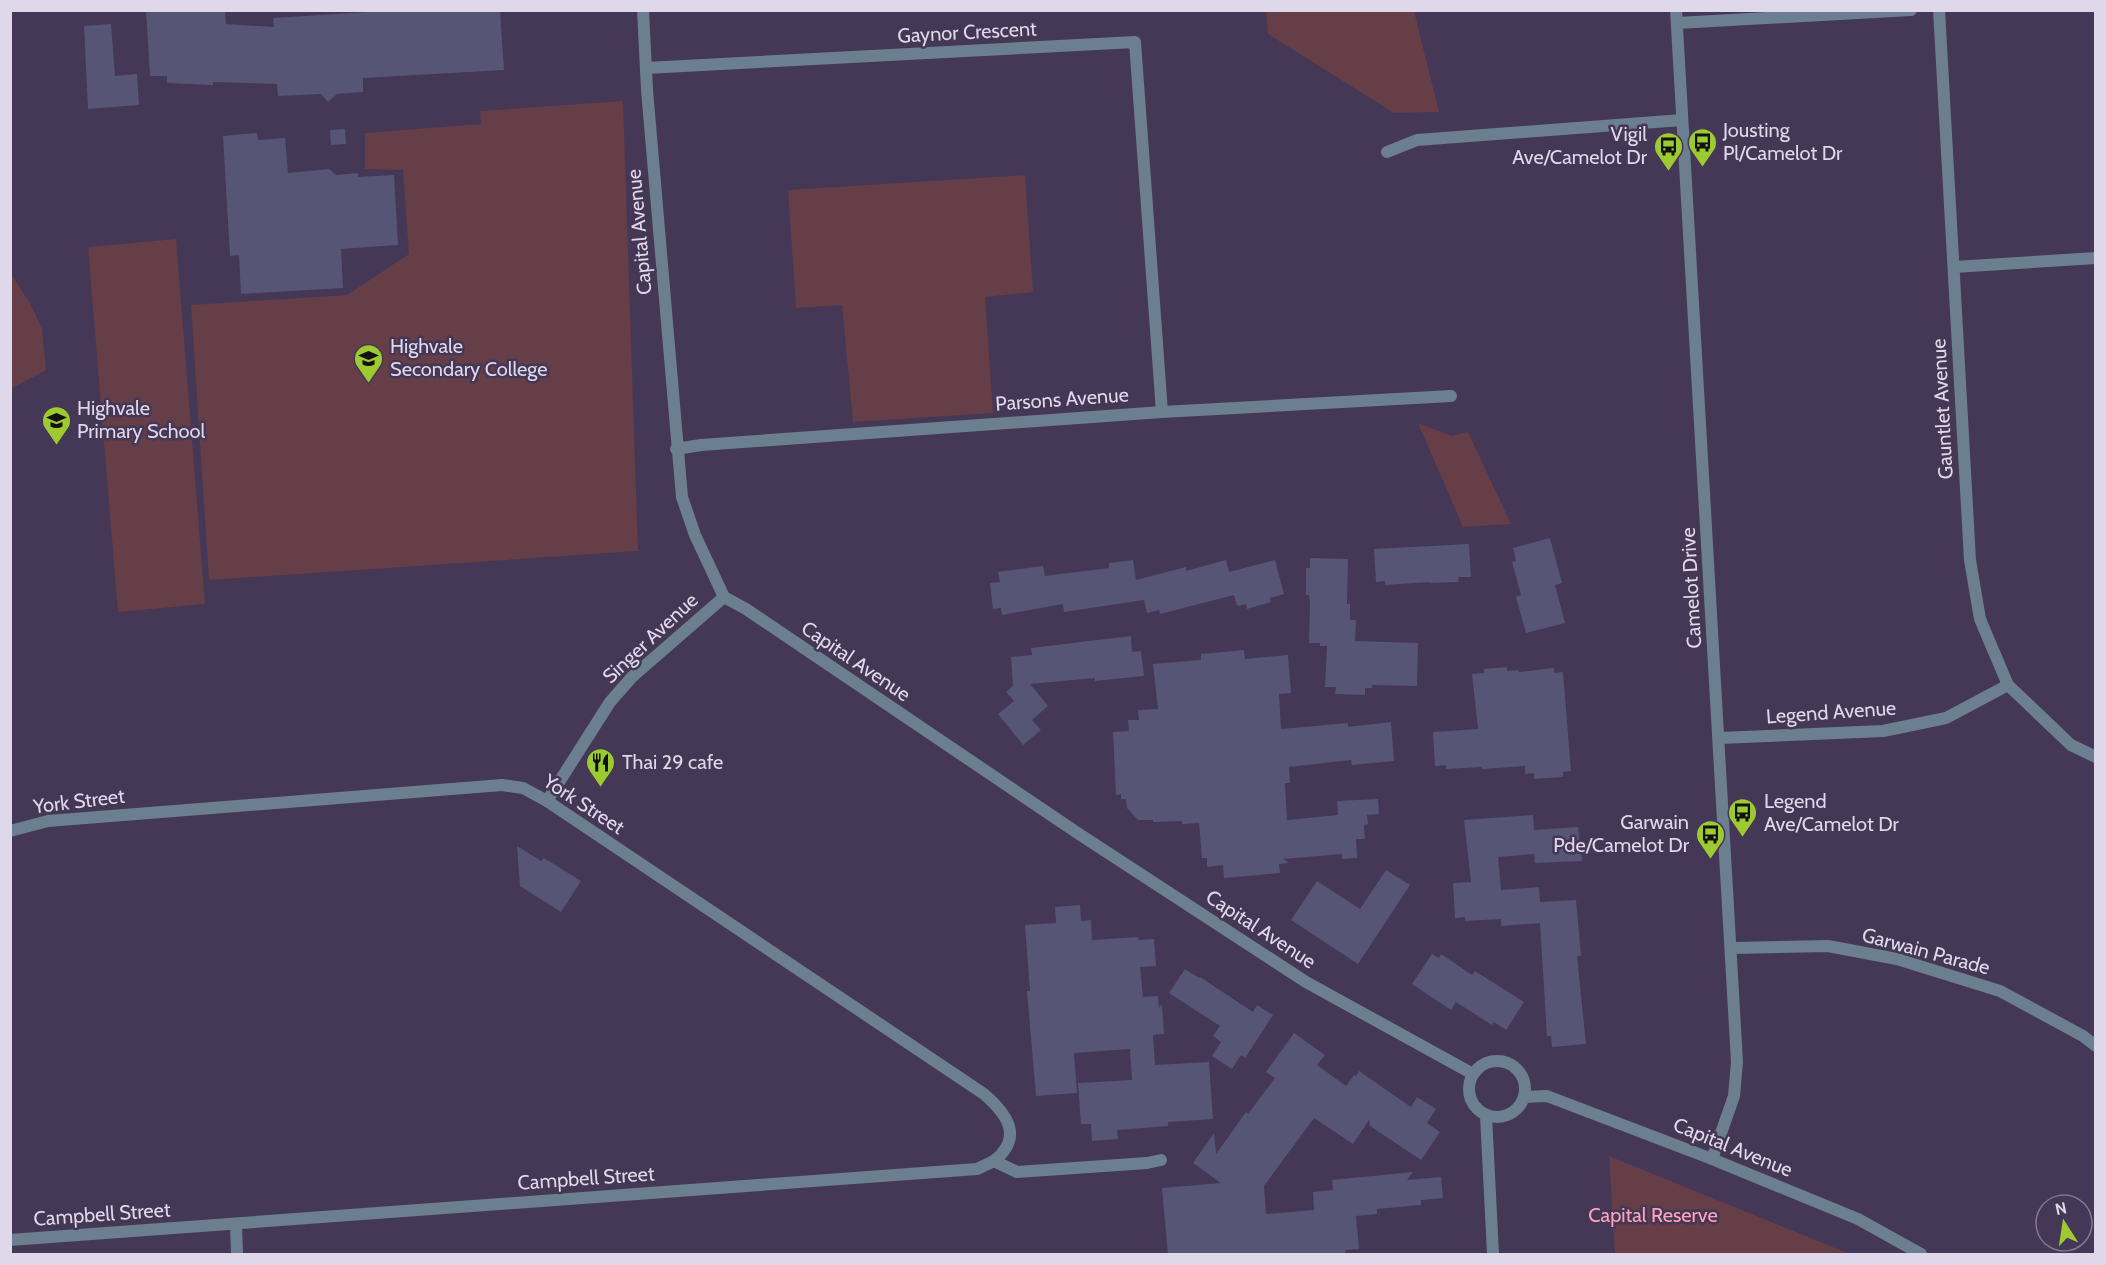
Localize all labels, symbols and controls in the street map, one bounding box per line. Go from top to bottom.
street label: Gaynor Crescent [897,16,1038,48]
place label: Jousting Pl/Camelot Dr [1722,118,1843,165]
place label: Vigil Ave/Camelot Dr [1512,122,1648,169]
bus stop icon: Jousting Pl/Camelot Dr [1686,126,1718,168]
bus stop icon: Vigil Ave/Camelot Dr [1652,130,1684,172]
street label: Capital Avenue [622,168,656,296]
place label: Highvale Secondary College [390,334,547,381]
street label: Gauntlet Avenue [1926,338,1958,480]
school or university icon: Highvale Secondary College [353,342,385,384]
street label: Parsons Avenue [994,382,1130,416]
place label: Highvale Primary School [77,396,205,443]
school or university icon: Highvale Primary School [40,404,72,446]
street label: Camelot Drive [1676,527,1706,649]
street label: Singer Avenue [597,588,703,688]
street label: Capital Avenue [797,616,915,706]
street label: Legend Avenue [1765,695,1897,729]
restaurant icon: Thai 29 cafe [585,746,617,788]
place label: Thai 29 cafe [622,750,723,774]
street label: York Street [538,768,629,839]
street label: York Street [31,783,126,819]
place label: Legend Ave/Camelot Dr [1764,789,1900,836]
bus stop icon: Legend Ave/Camelot Dr [1727,796,1759,838]
place label: Garwain Pde/Camelot Dr [1553,810,1690,857]
bus stop icon: Garwain Pde/Camelot Dr [1694,818,1726,860]
street label: Capital Avenue [1202,885,1320,973]
street label: Garwain Parade [1860,922,1992,980]
street label: Capital Avenue [1670,1112,1796,1182]
street label: Campbell Street [517,1161,656,1195]
north arrow [2034,1193,2094,1253]
street label: Campbell Street [33,1197,172,1231]
text: N [2053,1198,2068,1219]
park label: Capital Reserve [1588,1203,1718,1227]

